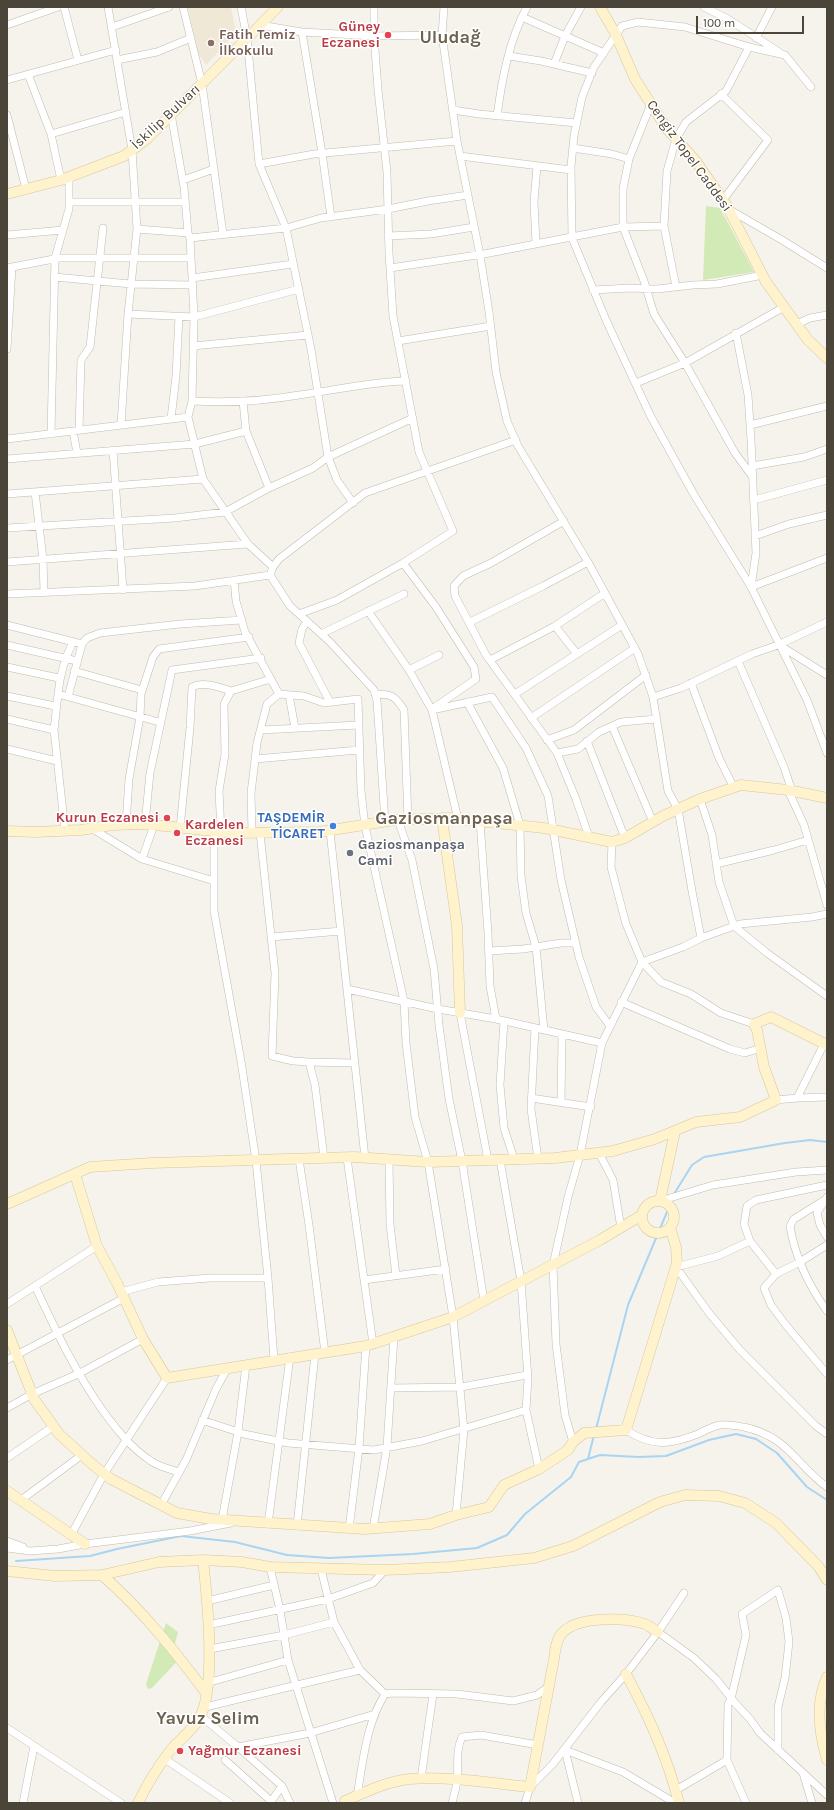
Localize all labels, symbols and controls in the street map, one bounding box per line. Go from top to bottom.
scale bar [698,8,806,34]
text: 100 m [703,16,735,30]
place label: Güney Eczanesi [321,19,380,52]
place label: Fatih Temiz İlkokulu [219,27,295,60]
district label: Uludağ [419,27,481,49]
marker: Güney Eczanesi [383,30,393,40]
marker: Fatih Temiz İlkokulu [206,38,216,48]
street label: İskilip Bulvarı [128,81,204,153]
street label: Cengiz Topel Caddesi [643,97,735,215]
district label: Gaziosmanpaşa [375,808,513,830]
place label: Kurun Eczanesi [56,810,159,826]
place label: TAŞDEMİR TİCARET [257,810,325,842]
marker: Kurun Eczanesi [162,813,172,823]
place label: Kardelen Eczanesi [185,817,244,850]
marker: TAŞDEMİR TİCARET [328,821,338,831]
marker: Kardelen Eczanesi [172,828,182,838]
place label: Gaziosmanpaşa Cami [358,837,465,870]
marker: Gaziosmanpaşa Cami [345,848,355,858]
district label: Yavuz Selim [156,1708,260,1730]
place label: Yağmur Eczanesi [188,1743,301,1759]
marker: Yağmur Eczanesi [175,1746,185,1756]

